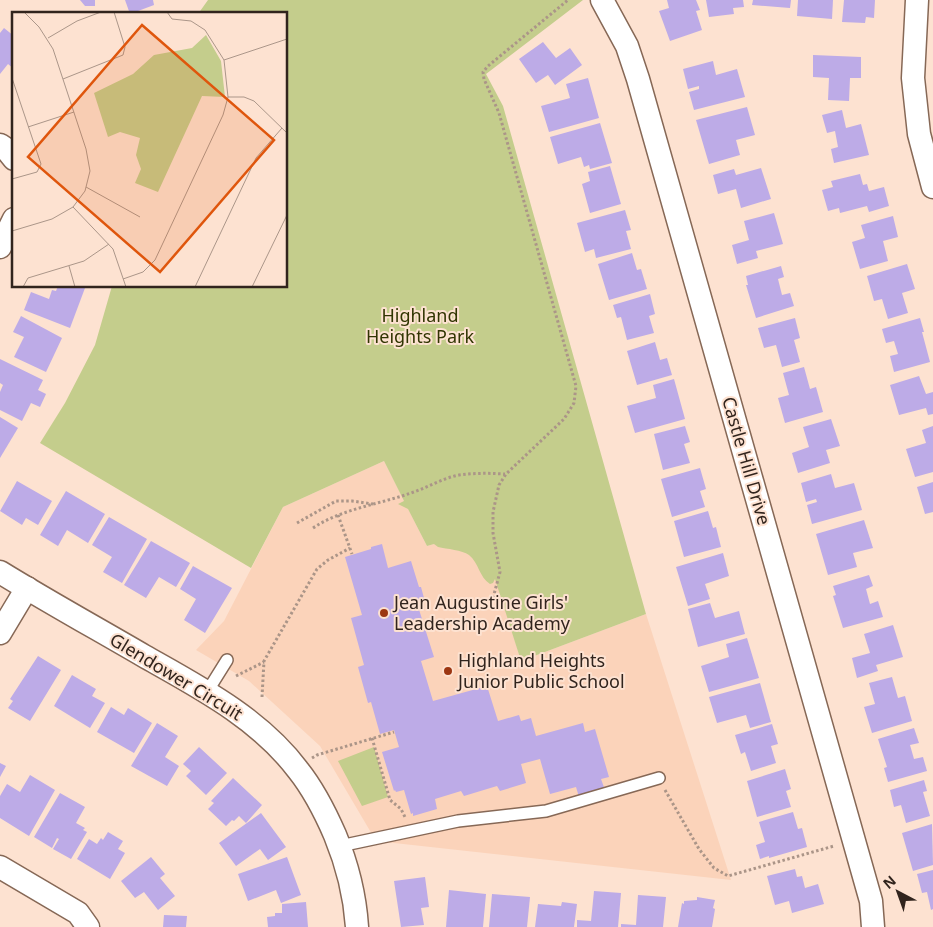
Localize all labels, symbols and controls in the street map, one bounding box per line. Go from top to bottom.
inset map [12,12,288,288]
park label: Highland Heights Park [366,303,474,348]
street label: Castle Hill Drive [717,394,777,528]
place label: Jean Augustine Girls' Leadership Academy [392,590,571,635]
marker: Jean Augustine Girls' Leadership Academy [378,607,390,619]
street label: Glendower Circuit [106,627,248,726]
place label: Highland Heights Junior Public School [456,648,625,693]
marker: Highland Heights Junior Public School [442,665,454,677]
north arrow [873,867,923,917]
text: N [879,871,900,893]

